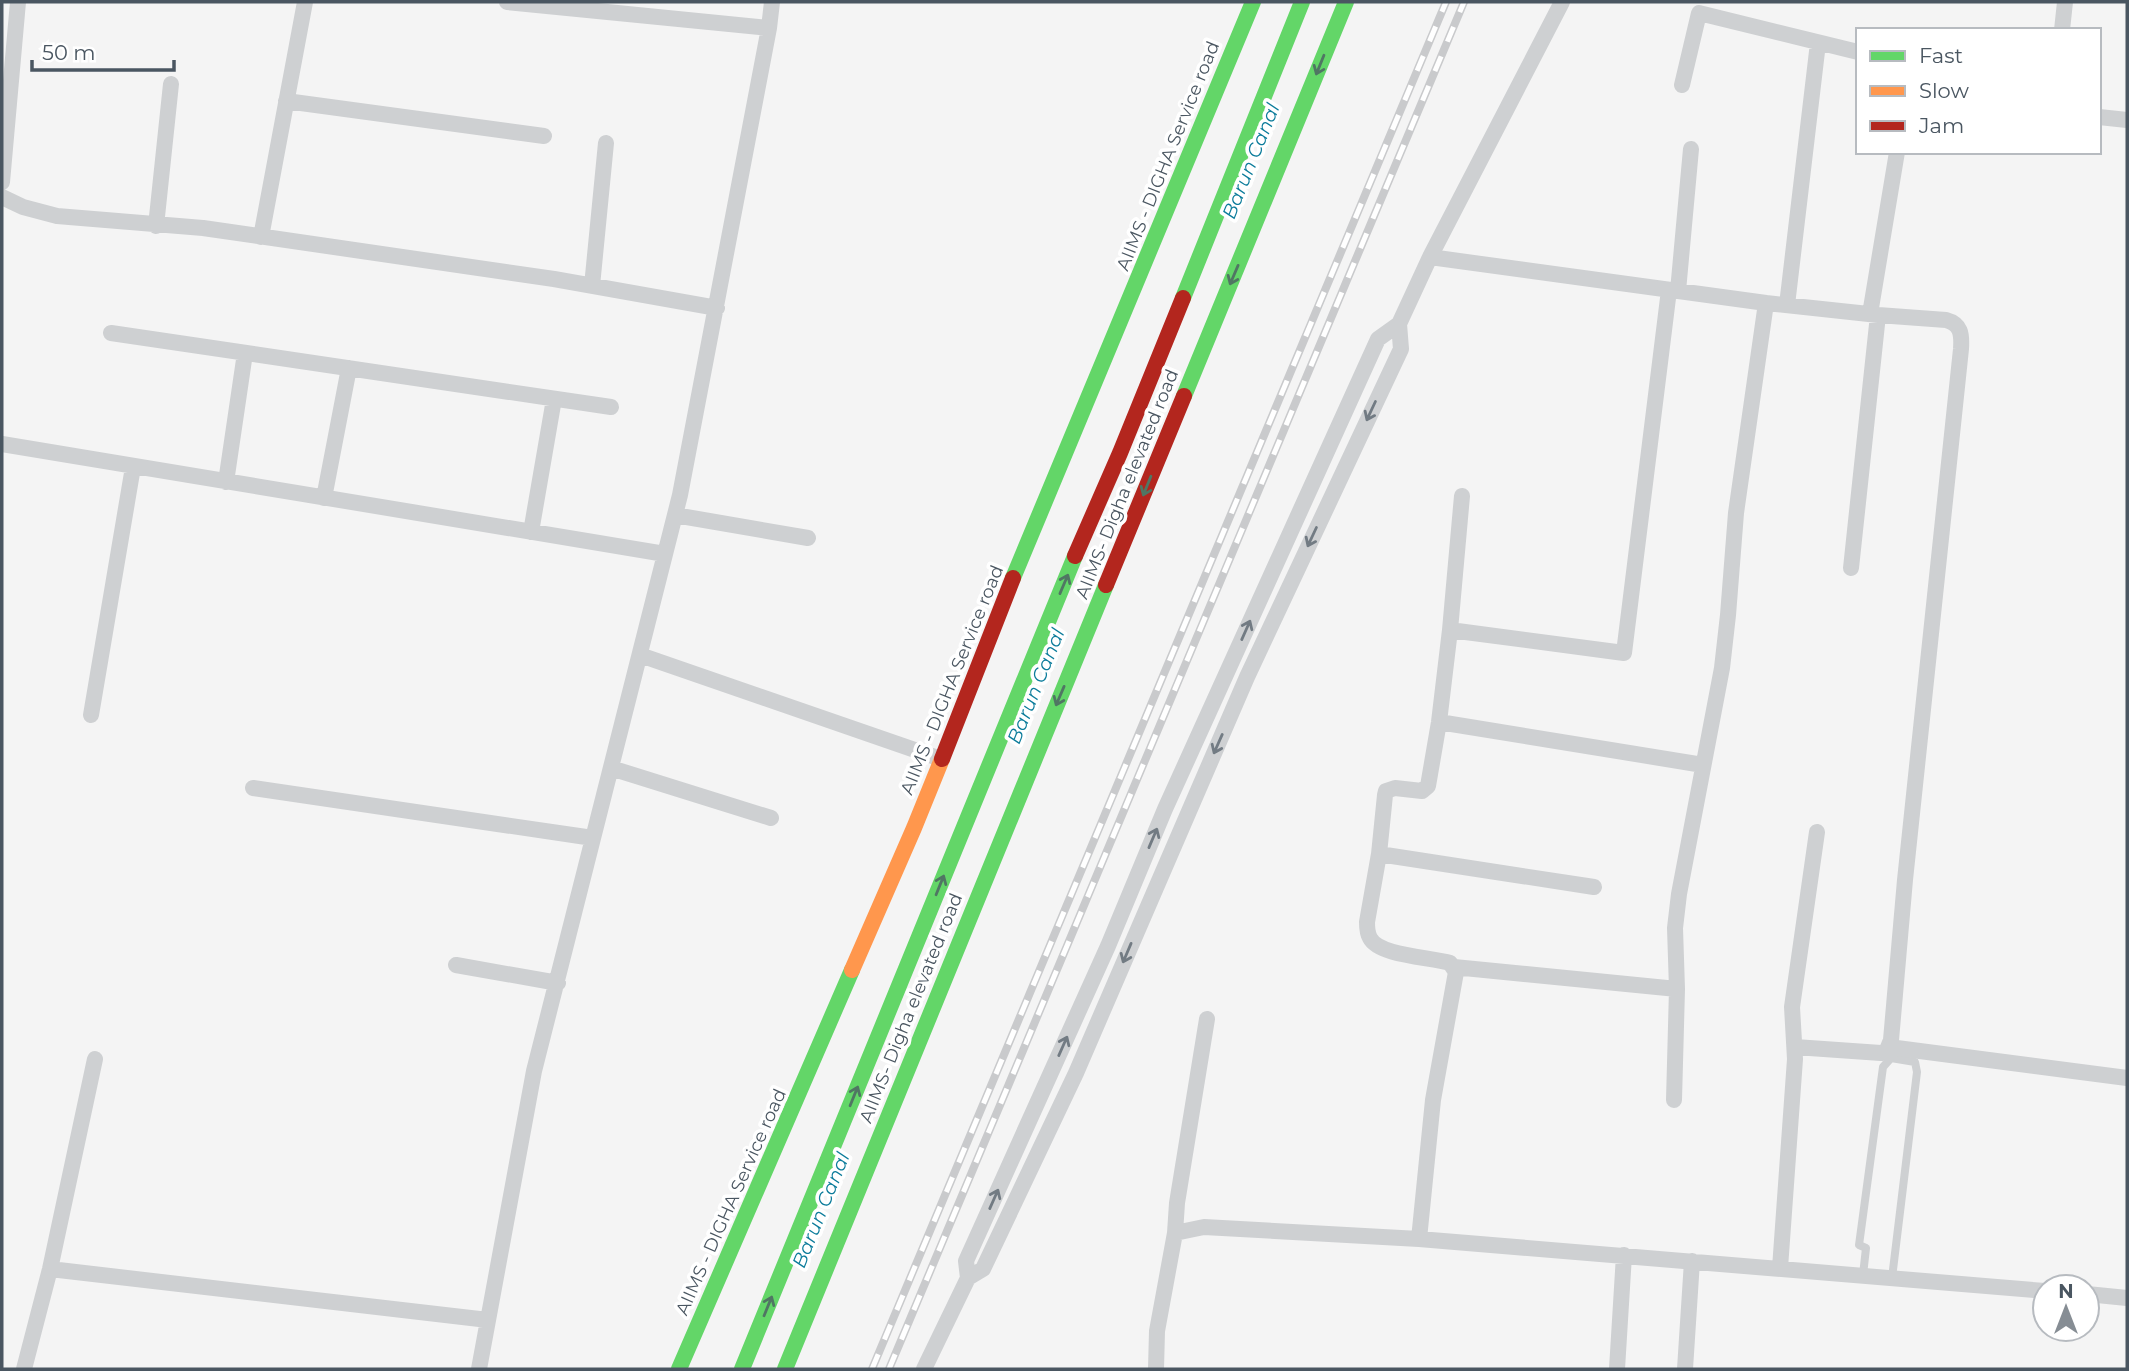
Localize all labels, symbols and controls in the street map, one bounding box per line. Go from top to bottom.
scale bar [32,28,173,72]
legend [1856,28,2101,154]
street label: AIIMS - DIGHA Service road [1112,38,1224,274]
text: 50 m [42,40,96,65]
text: Fast [1919,43,1963,68]
one-way arrow [1313,54,1326,75]
text: Slow [1919,78,1969,103]
water label: Barun Canal [1217,99,1285,222]
text: Jam [1918,113,1964,138]
one-way arrow [1227,264,1240,286]
street label: AIIMS- Digha elevated road [1071,366,1183,602]
one-way arrow [1364,400,1377,421]
one-way arrow [1139,474,1152,496]
one-way arrow [1305,526,1319,547]
street label: AIIMS - DIGHA Service road [896,562,1008,798]
one-way arrow [1058,574,1071,595]
one-way arrow [1240,620,1253,641]
water label: Barun Canal [1002,624,1070,747]
one-way arrow [1053,685,1066,706]
one-way arrow [1211,733,1224,754]
one-way arrow [1148,827,1161,849]
one-way arrow [935,875,948,896]
street label: AIIMS- Digha elevated road [855,890,967,1126]
one-way arrow [1120,941,1133,963]
one-way arrow [1057,1036,1070,1058]
street label: AIIMS - DIGHA Service road [671,1085,791,1319]
one-way arrow [848,1085,861,1107]
water label: Barun Canal [787,1148,855,1271]
one-way arrow [988,1189,1001,1210]
north arrow [2031,1273,2101,1343]
text: N [2058,1280,2074,1303]
one-way arrow [762,1296,775,1317]

